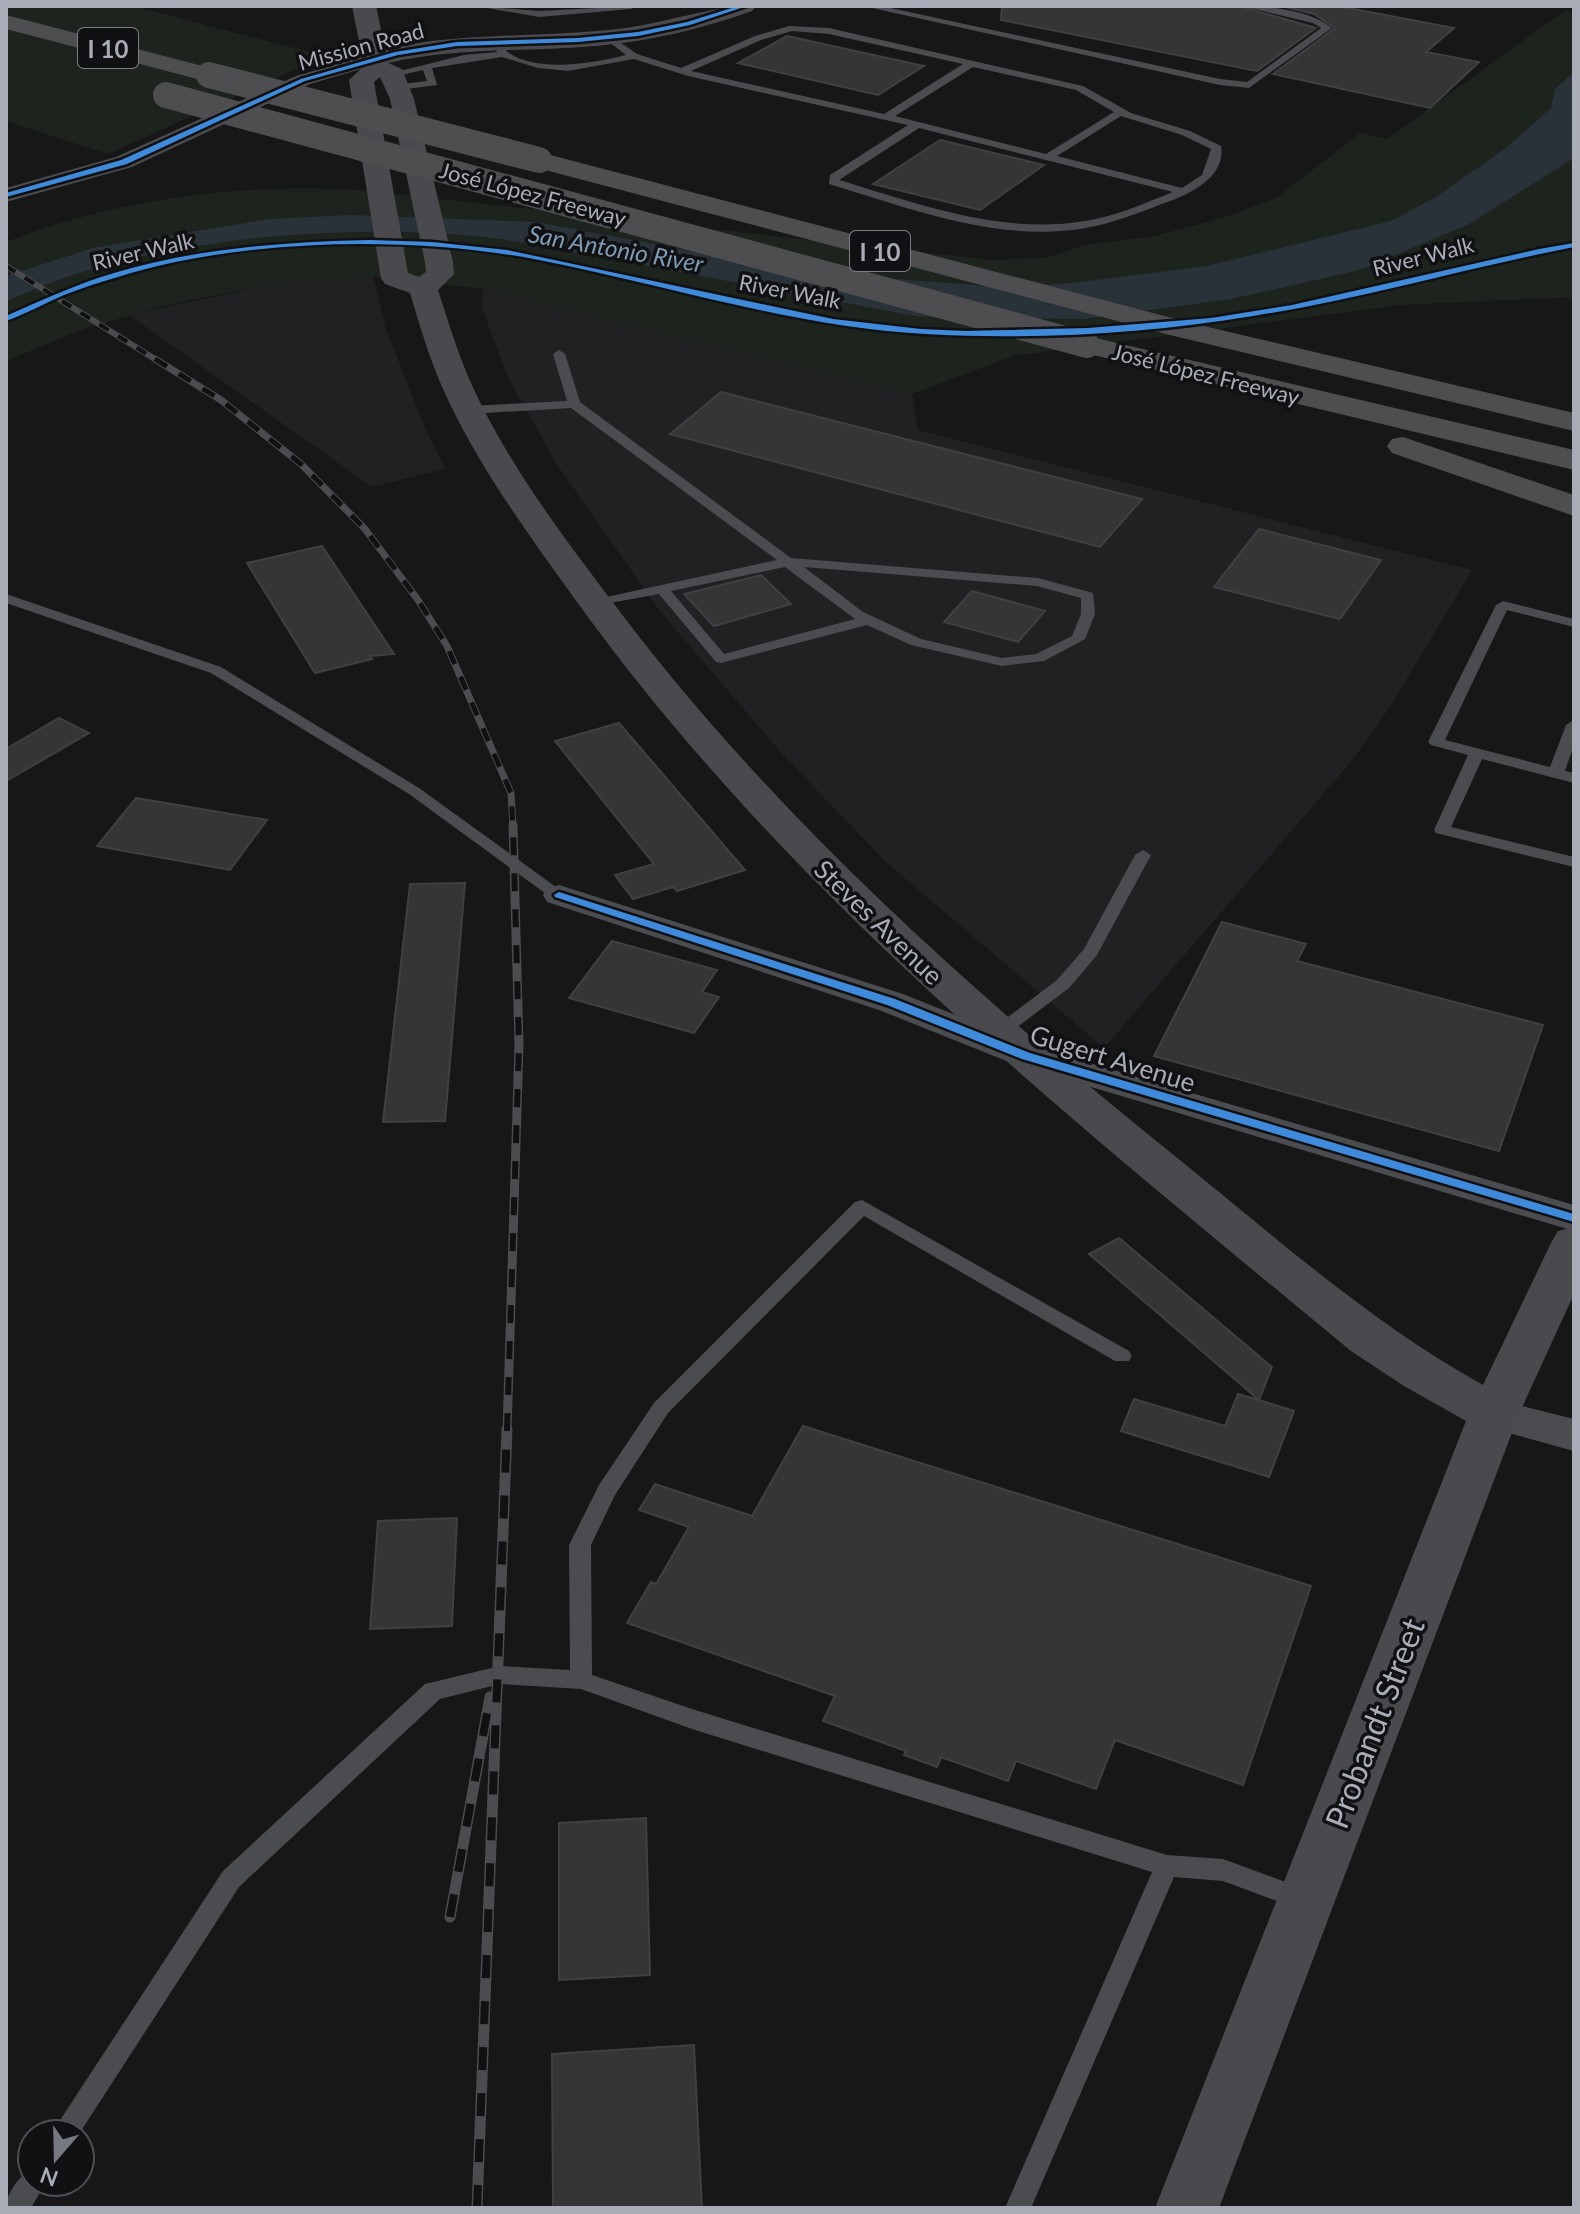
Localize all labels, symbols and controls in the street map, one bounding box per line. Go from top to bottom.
street label: Mission Road [295,16,427,76]
road number: I 10 [78,28,138,68]
street label: José López Freeway [437,156,630,232]
water label: San Antonio River [526,218,706,278]
street label: River Walk [90,226,197,276]
street label: River Walk [1370,230,1477,282]
road number: I 10 [850,231,910,271]
street label: River Walk [737,268,844,314]
street label: José López Freeway [1110,338,1303,410]
street label: Steves Avenue [808,853,950,991]
street label: Gugert Avenue [1027,1018,1199,1098]
street label: Probandt Street [1316,1612,1432,1833]
north arrow [16,2118,96,2198]
text: N [36,2162,62,2193]

